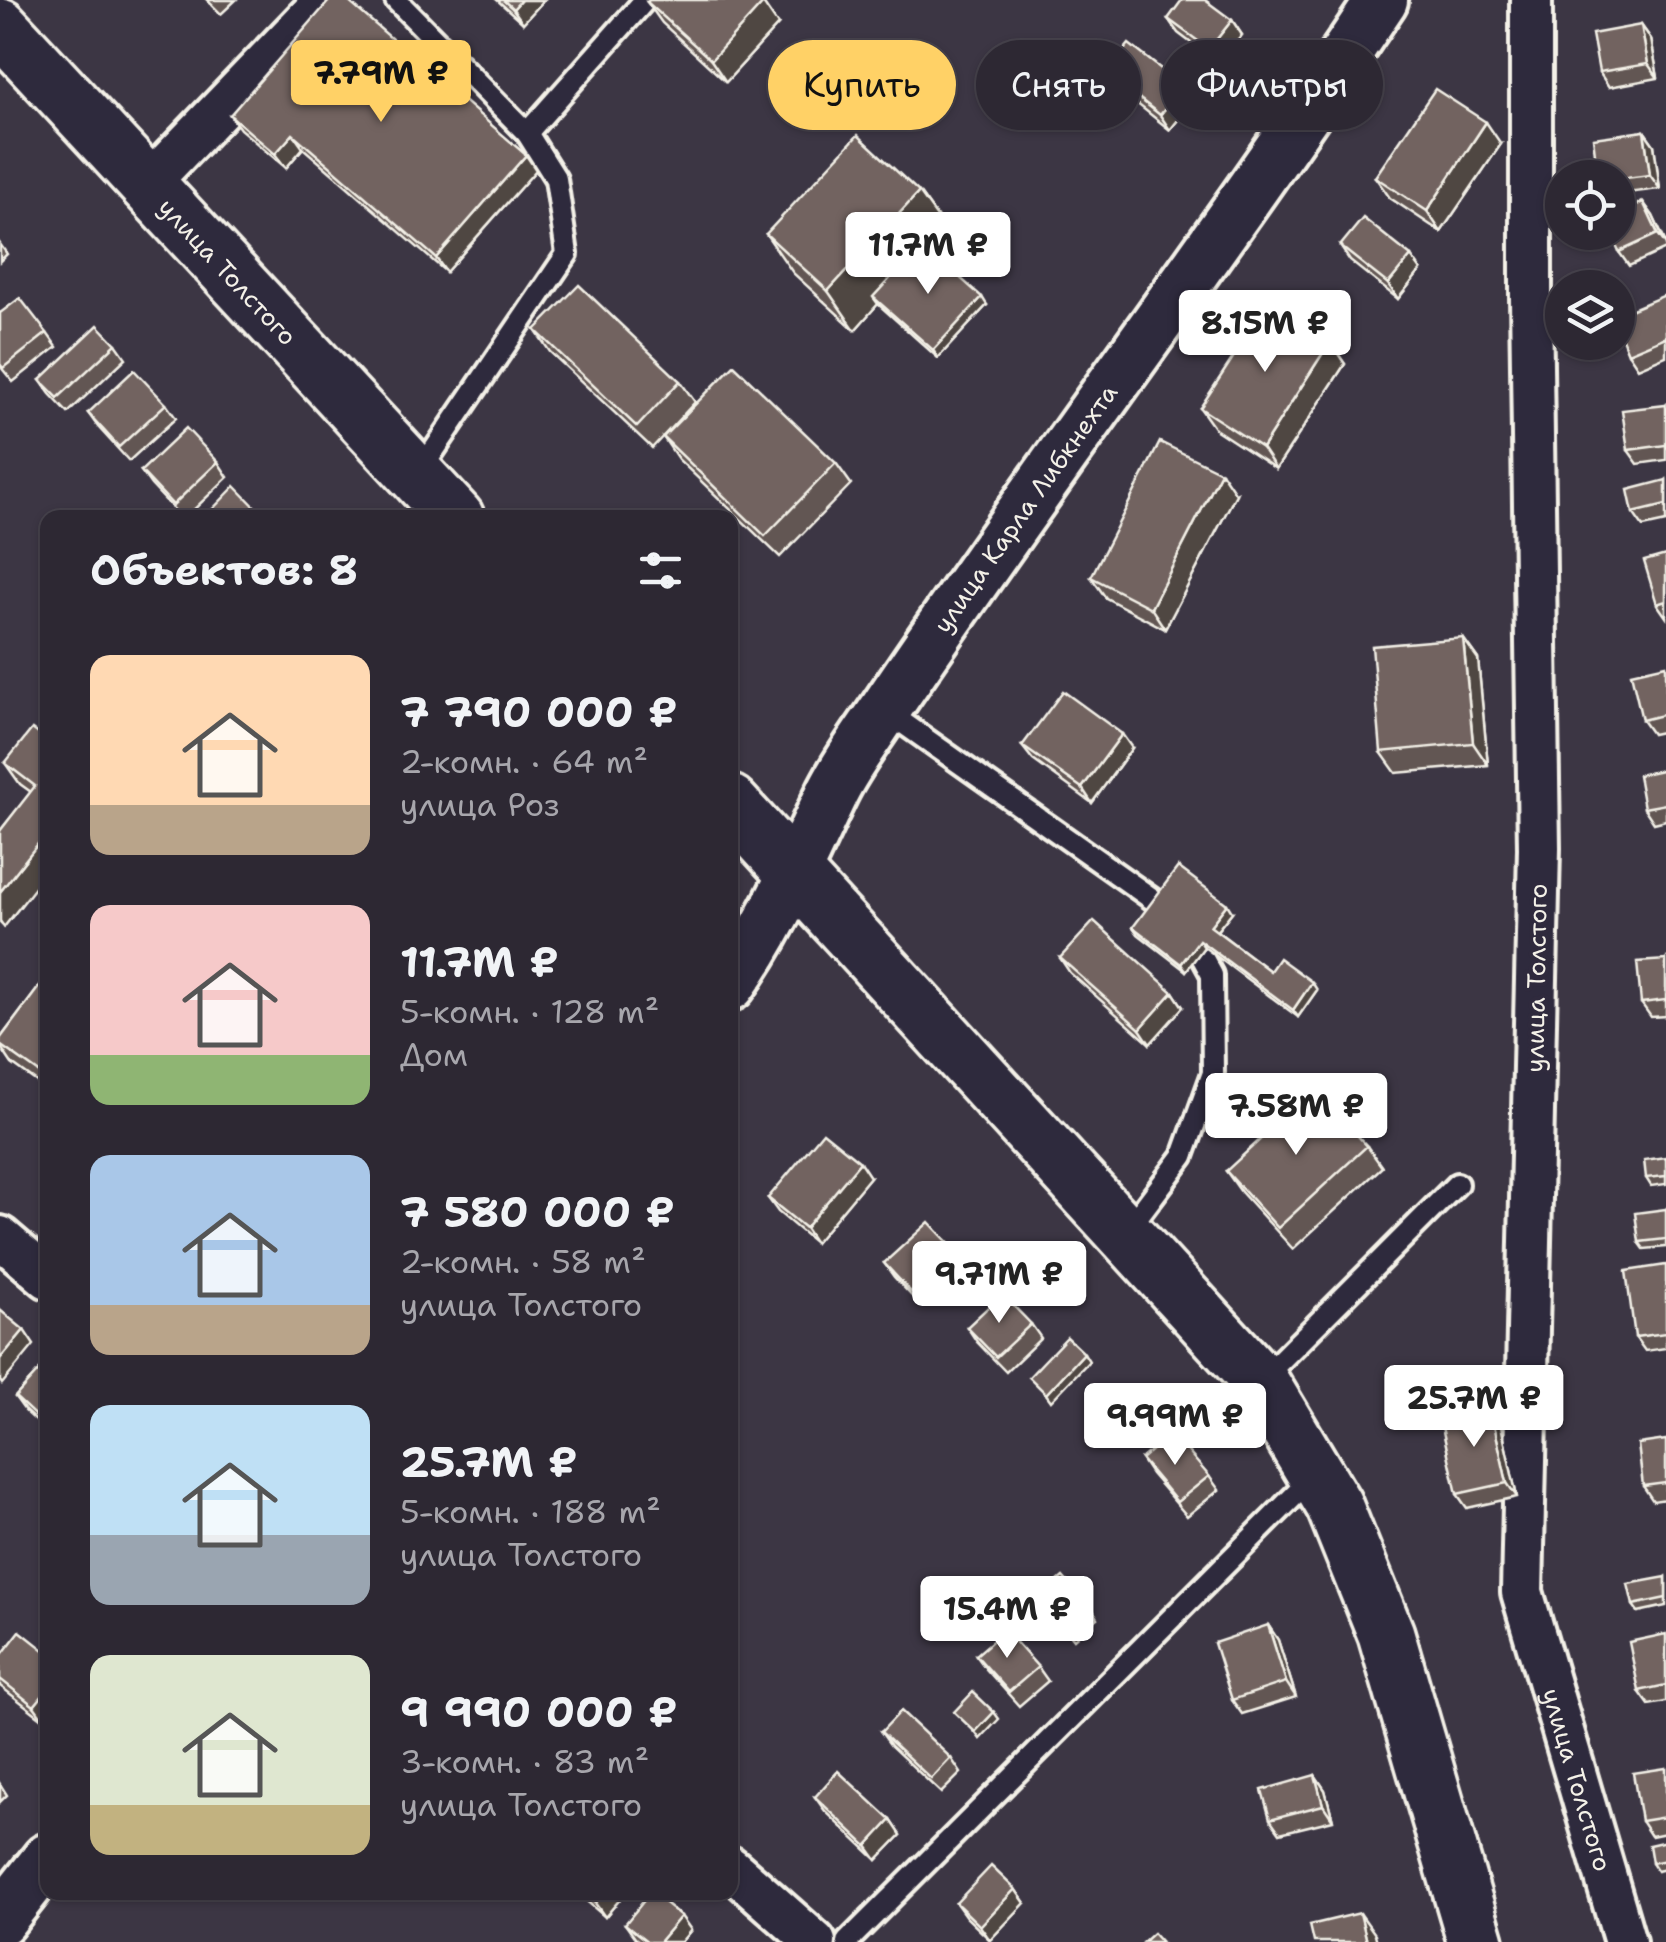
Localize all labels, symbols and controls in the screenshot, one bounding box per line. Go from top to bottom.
pin: 7.79M ₽ [289,40,473,125]
chip: Купить [768,40,956,130]
chip: Снять [976,40,1141,130]
chip: Фильтры [1161,40,1383,130]
text: 7.79M ₽ [313,51,449,94]
map controls [1545,160,1635,360]
button: locate [1545,160,1635,250]
street label: улица Толстого [151,191,305,353]
pin: 11.7M ₽ [836,212,1020,297]
text: 11.7M ₽ [867,223,989,266]
button: layers [1545,270,1635,360]
pin: 8.15M ₽ [1173,290,1357,375]
text: 8.15M ₽ [1201,301,1329,344]
street label: улица Карла Либкнехта [925,377,1125,640]
text: Объектов: 8 [90,542,358,598]
icon: filters [633,543,688,598]
text: 7 790 000 ₽ [400,684,678,740]
icon: home [170,695,290,815]
text: 2-комн. · 64 m² [400,740,648,783]
text: улица Роз [400,783,560,826]
street label: улица Толстого [1517,883,1555,1073]
text: 11.7M ₽ [400,934,559,990]
icon: home [170,945,290,1065]
text: 5-комн. · 128 m² [400,990,659,1033]
text: Дом [400,1033,468,1076]
pin: 7.58M ₽ [1204,1073,1388,1158]
text: 7.58M ₽ [1227,1084,1365,1127]
text: 7 580 000 ₽ [400,1184,675,1240]
icon: home [170,1195,290,1315]
text: 2-комн. · 58 m² [400,1240,646,1283]
pin: 9.71M ₽ [907,1241,1091,1326]
text: 9.71M ₽ [934,1252,1064,1295]
text: улица Толстого [400,1283,642,1326]
pin: 25.7M ₽ [1382,1365,1566,1450]
text: 25.7M ₽ [1406,1376,1542,1419]
pin: 9.99M ₽ [1083,1383,1267,1468]
text: 9.99M ₽ [1106,1394,1244,1437]
text: 25.7M ₽ [400,1434,578,1490]
icon: home [170,1445,290,1565]
text: 5-комн. · 188 m² [400,1490,661,1533]
text: улица Толстого [400,1533,642,1576]
pin: 15.4M ₽ [915,1576,1099,1661]
text: 15.4M ₽ [942,1587,1072,1630]
text: 9 990 000 ₽ [400,1684,678,1740]
street label: улица Толстого [1534,1684,1620,1875]
icon: home [170,1695,290,1815]
text: 3-комн. · 83 m² [400,1740,649,1783]
text: улица Толстого [400,1783,642,1826]

